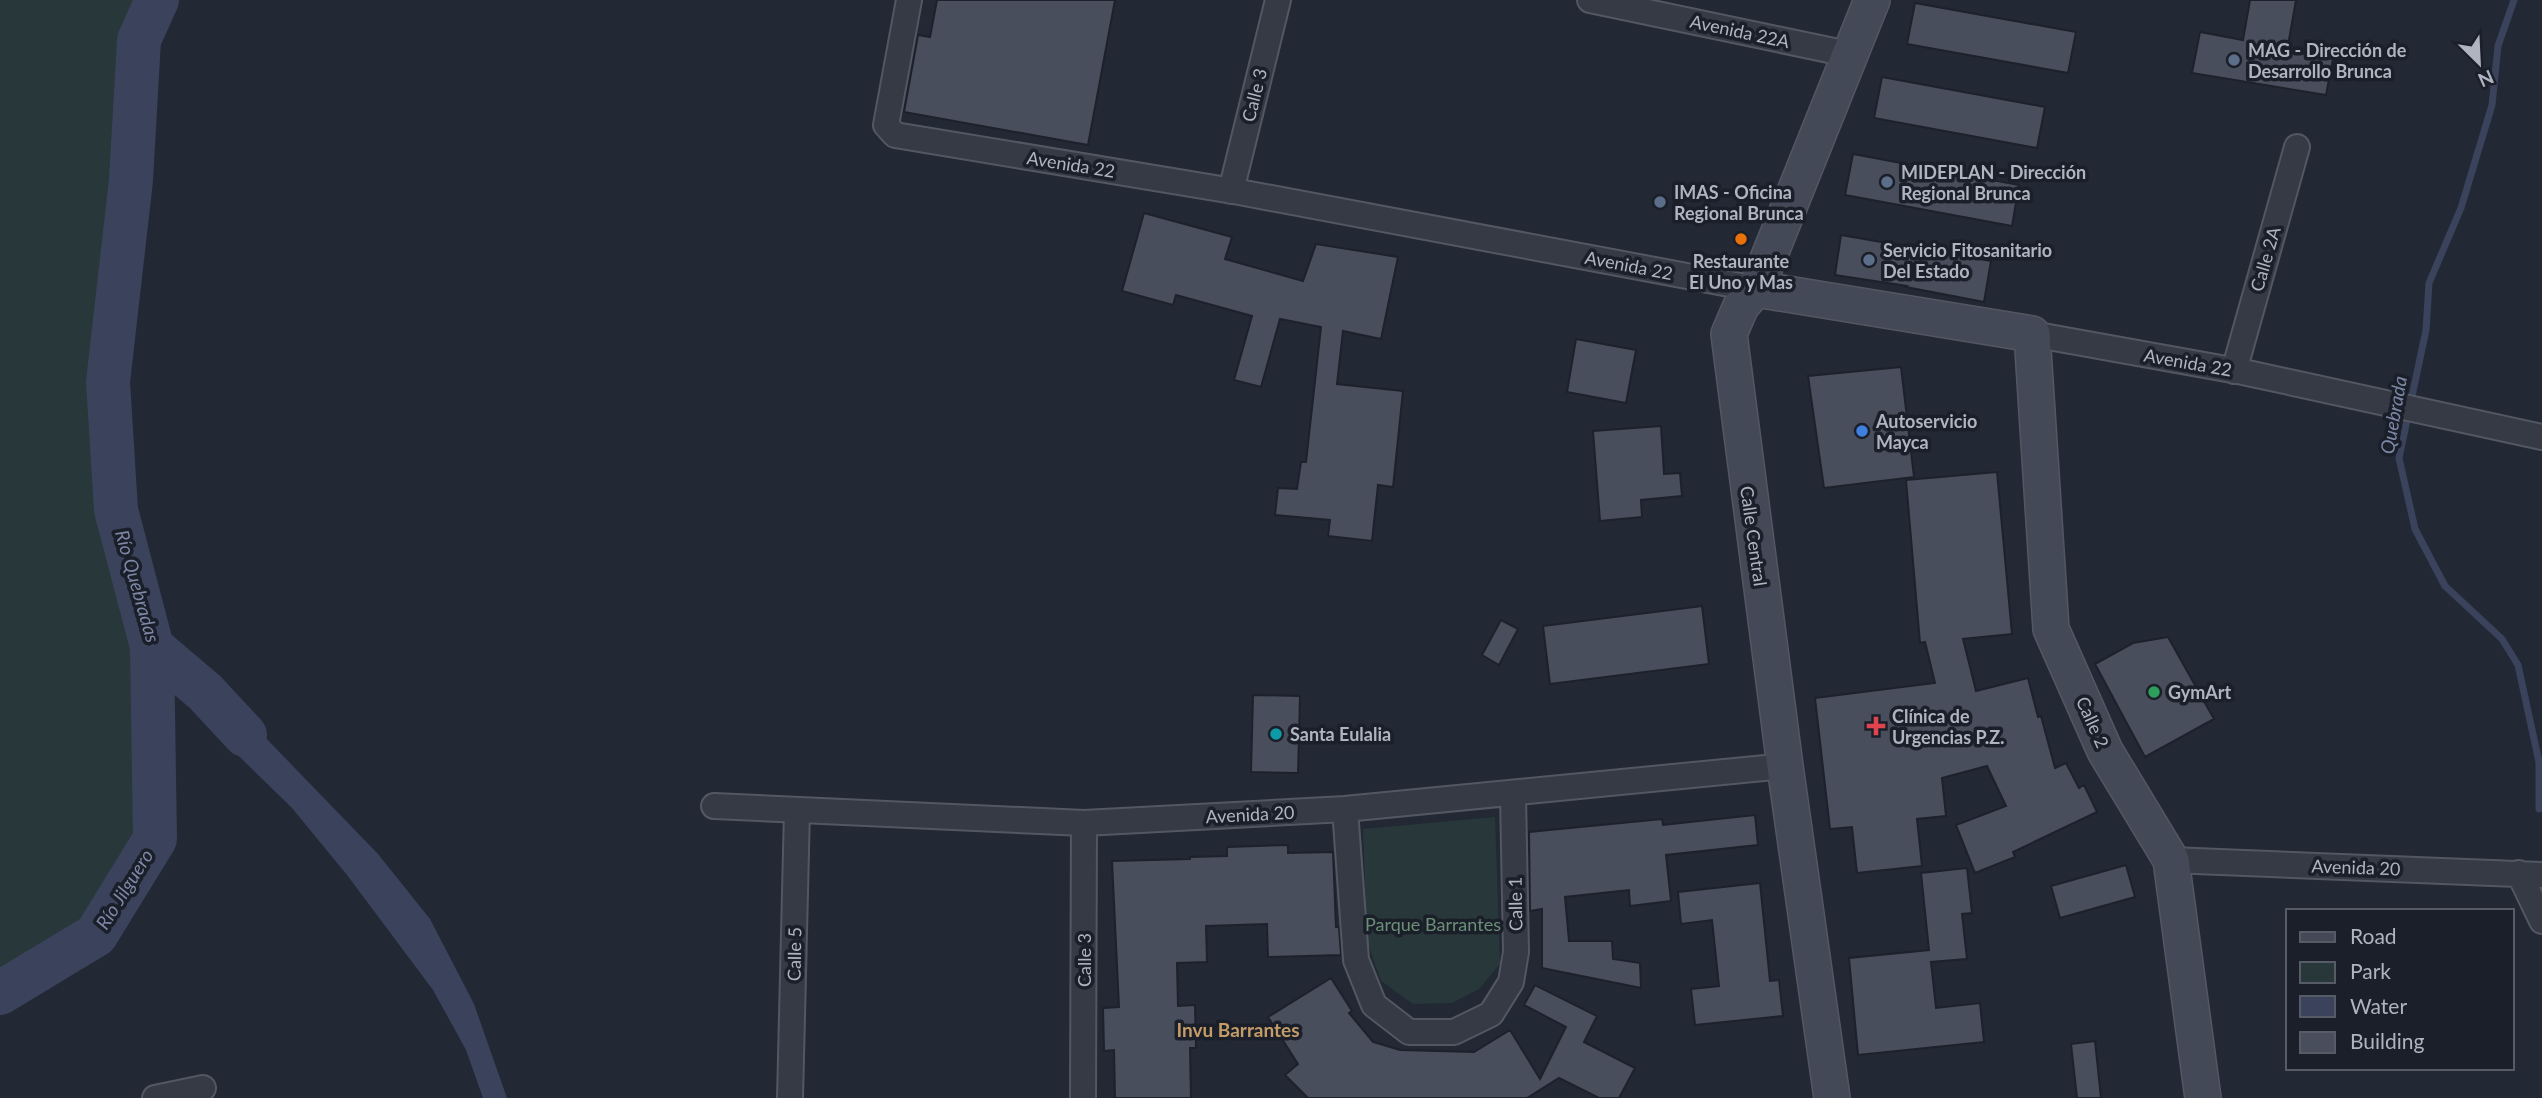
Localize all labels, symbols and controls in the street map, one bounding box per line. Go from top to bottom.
street label: Avenida 22A [1688,10,1793,52]
north arrow [2444,28,2514,98]
place label: MAG - Dirección de Desarrollo Brunca [2248,39,2407,82]
marker: MAG - Dirección de Desarrollo Brunca [2226,52,2242,68]
street label: Calle 3 [1237,66,1271,124]
text: N [2475,66,2497,92]
street label: Avenida 22 [1025,146,1117,182]
place label: MIDEPLAN - Dirección Regional Brunca [1901,161,2086,204]
marker: MIDEPLAN - Dirección Regional Brunca [1879,174,1895,190]
place label: IMAS - Oficina Regional Brunca [1674,181,1804,224]
marker: IMAS - Oficina Regional Brunca [1652,194,1668,210]
street label: Calle 2A [2245,223,2285,294]
marker: Restaurante El Uno y Mas [1733,231,1749,247]
place label: Servicio Fitosanitario Del Estado [1883,239,2052,282]
street label: Avenida 22 [1583,246,1675,284]
place label: Restaurante El Uno y Mas [1689,250,1793,293]
marker: Servicio Fitosanitario Del Estado [1861,252,1877,268]
street label: Avenida 22 [2142,343,2234,381]
water label: Quebrada [2375,374,2411,456]
place label: Autoservicio Mayca [1875,410,1977,453]
marker: Autoservicio Mayca [1854,423,1870,439]
street label: Calle Central [1736,485,1772,587]
water label: Río Quebradas [111,527,165,645]
place label: GymArt [2168,681,2232,703]
marker: GymArt [2146,684,2162,700]
street label: Calle 2 [2072,693,2114,751]
place label: Clínica de Urgencias P.Z. [1892,705,2004,748]
marker: Clínica de Urgencias P.Z. [1866,716,1886,736]
place label: Santa Eulalia [1290,723,1391,745]
marker: Santa Eulalia [1268,726,1284,742]
street label: Avenida 20 [1205,801,1295,827]
water label: Río Jilguero [91,845,158,933]
street label: Avenida 20 [2311,854,2401,880]
street label: Calle 1 [1504,877,1526,931]
legend [2286,909,2514,1070]
park label: Parque Barrantes [1365,913,1501,935]
text: Road [2350,923,2397,948]
street label: Calle 5 [783,927,805,981]
street label: Calle 3 [1073,933,1095,987]
text: Park [2350,958,2391,983]
text: Water [2350,993,2407,1018]
district label: Invu Barrantes [1176,1018,1300,1041]
text: Building [2350,1028,2425,1053]

